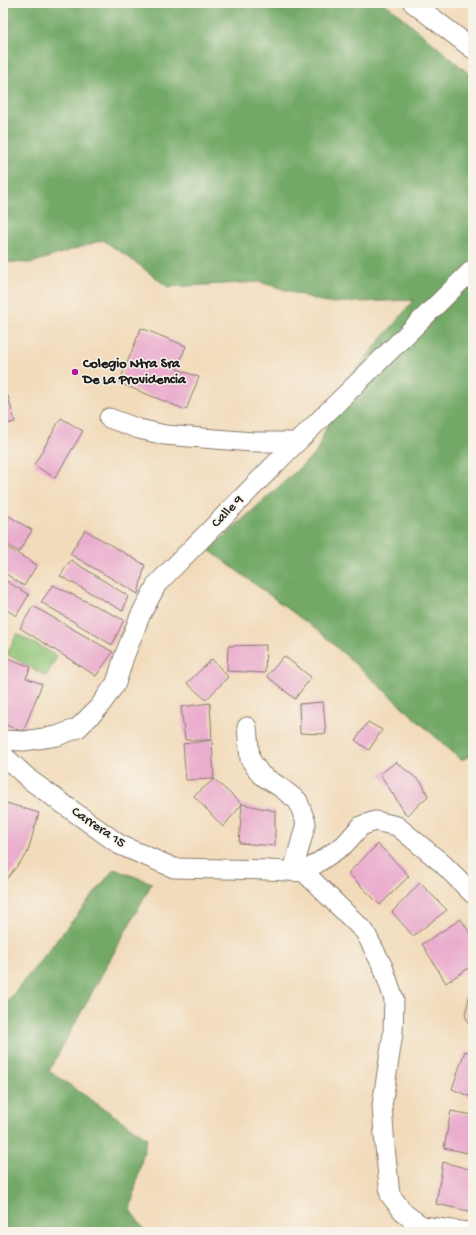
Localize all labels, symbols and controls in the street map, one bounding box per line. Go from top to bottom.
place label: Colegio Ntra Sra De La Providencia [81,356,187,389]
marker: Colegio Ntra Sra De La Providencia [70,367,80,377]
street label: Calle 9 [208,492,248,532]
street label: Carrera 15 [68,804,128,852]

